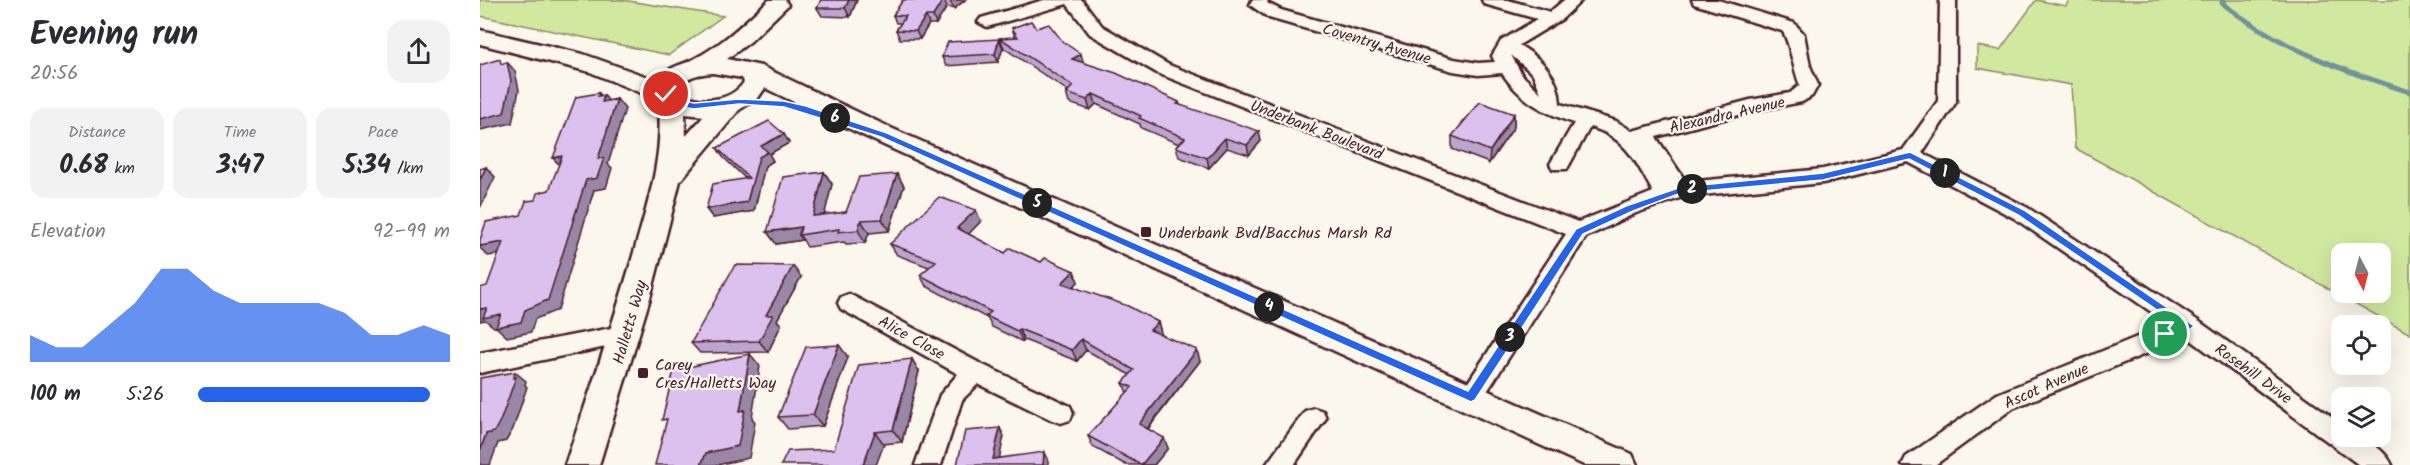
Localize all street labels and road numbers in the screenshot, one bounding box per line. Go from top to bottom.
street label: Coventry Avenue [1319,17,1434,72]
street label: Alexandra Avenue [1667,90,1788,141]
street label: Underbank Boulevard [1246,94,1388,168]
street label: Halletts Way [607,277,655,367]
street label: Alice Close [873,310,949,367]
street label: Rosehill Drive [2209,337,2297,411]
street label: Ascot Avenue [2000,357,2093,416]

